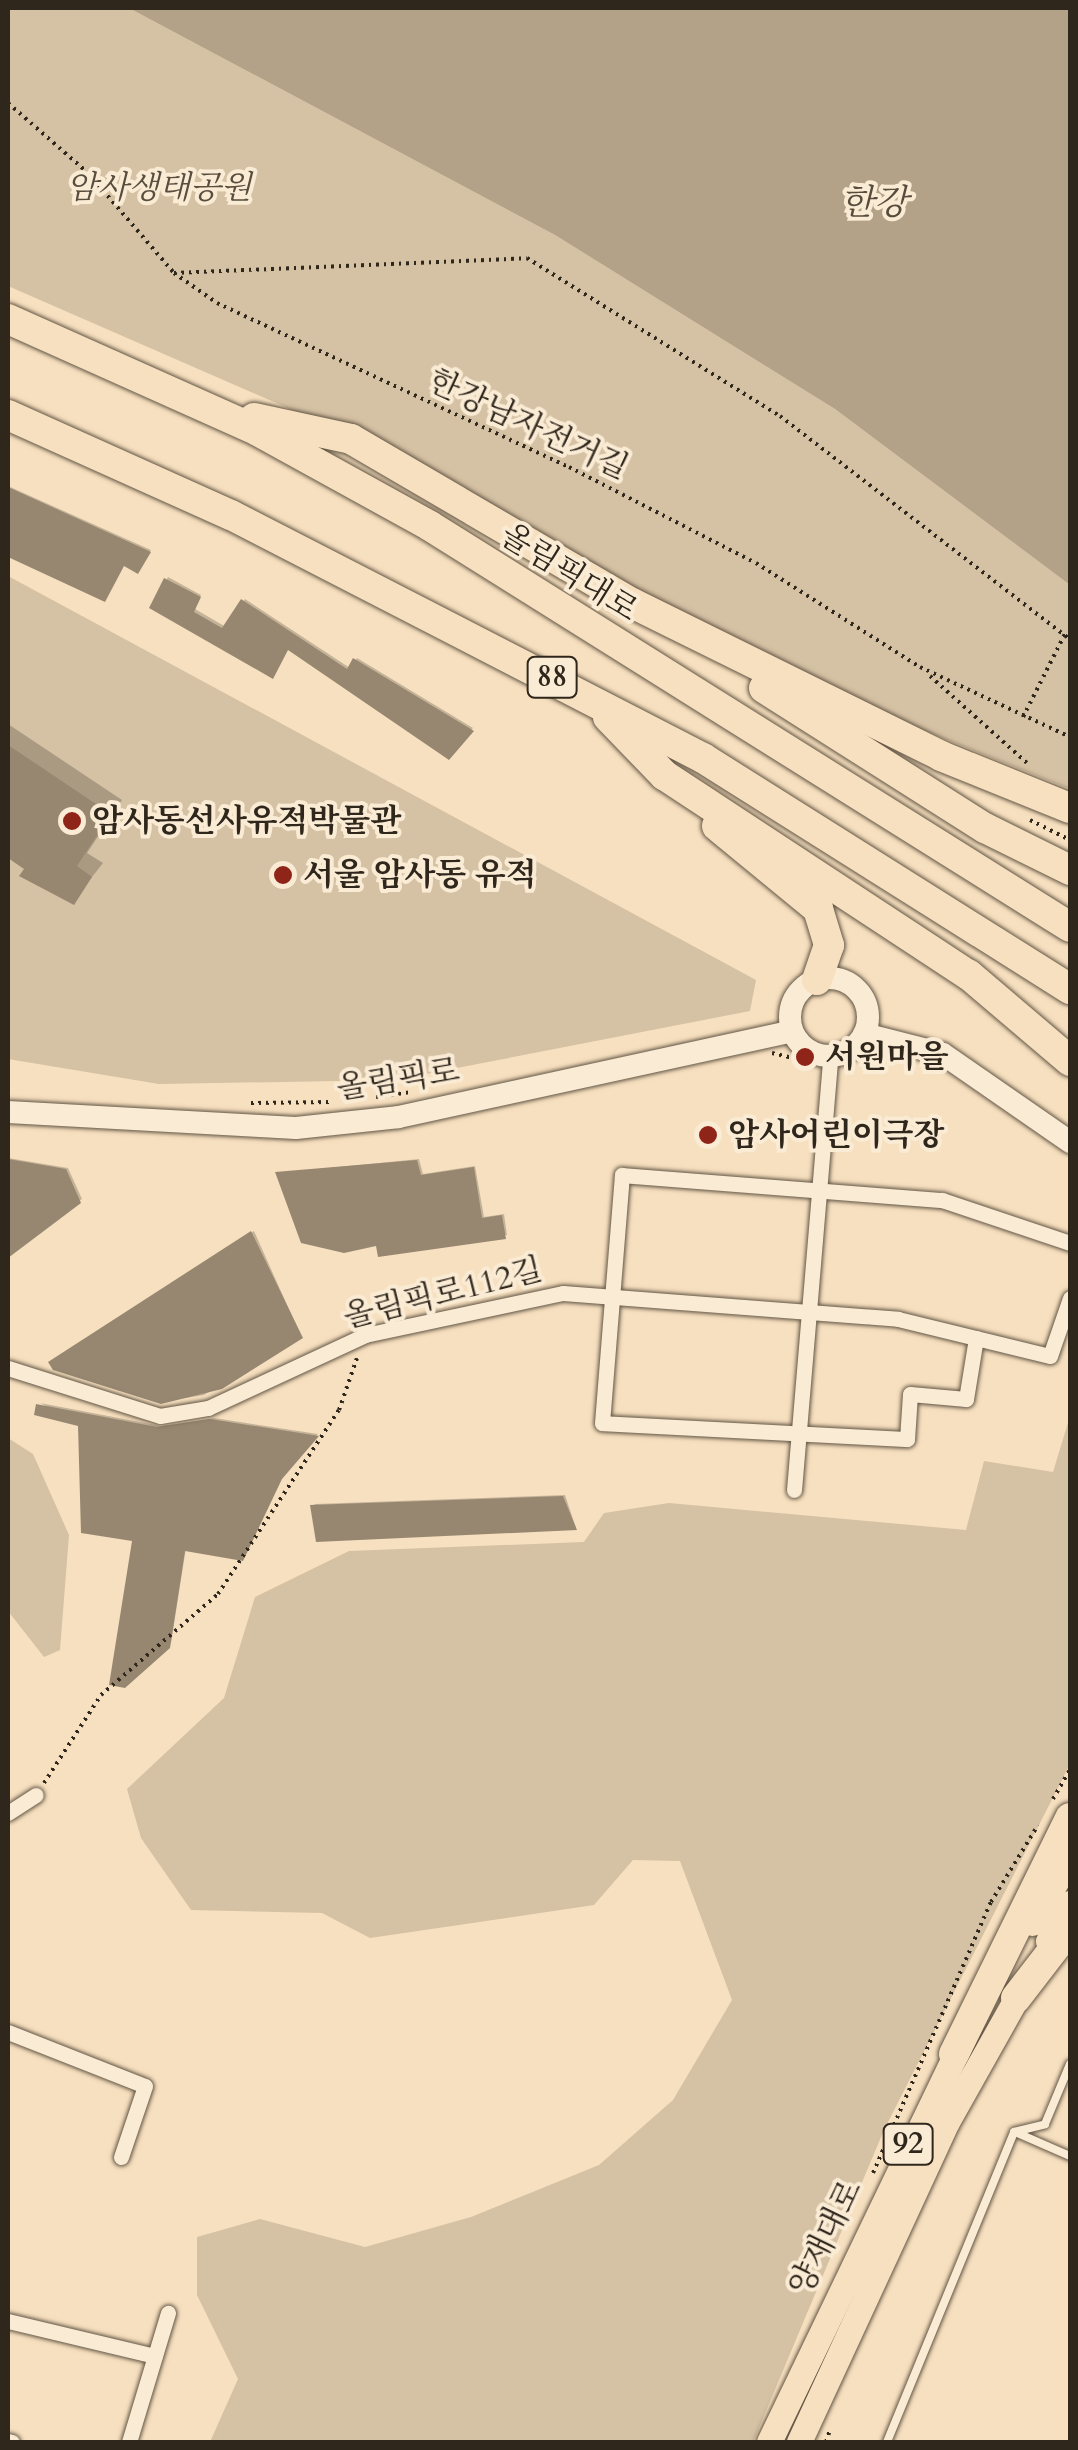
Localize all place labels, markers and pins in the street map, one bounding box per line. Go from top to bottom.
place label: 암사동선사유적박물관 [92,802,401,840]
marker: 암사동선사유적박물관 [61,810,83,832]
place label: 서울 암사동 유적 [303,856,537,894]
marker: 서울 암사동 유적 [272,864,294,886]
place label: 서원마을 [825,1038,949,1076]
marker: 서원마을 [794,1046,816,1068]
place label: 암사어린이극장 [728,1116,944,1154]
marker: 암사어린이극장 [697,1124,719,1146]

